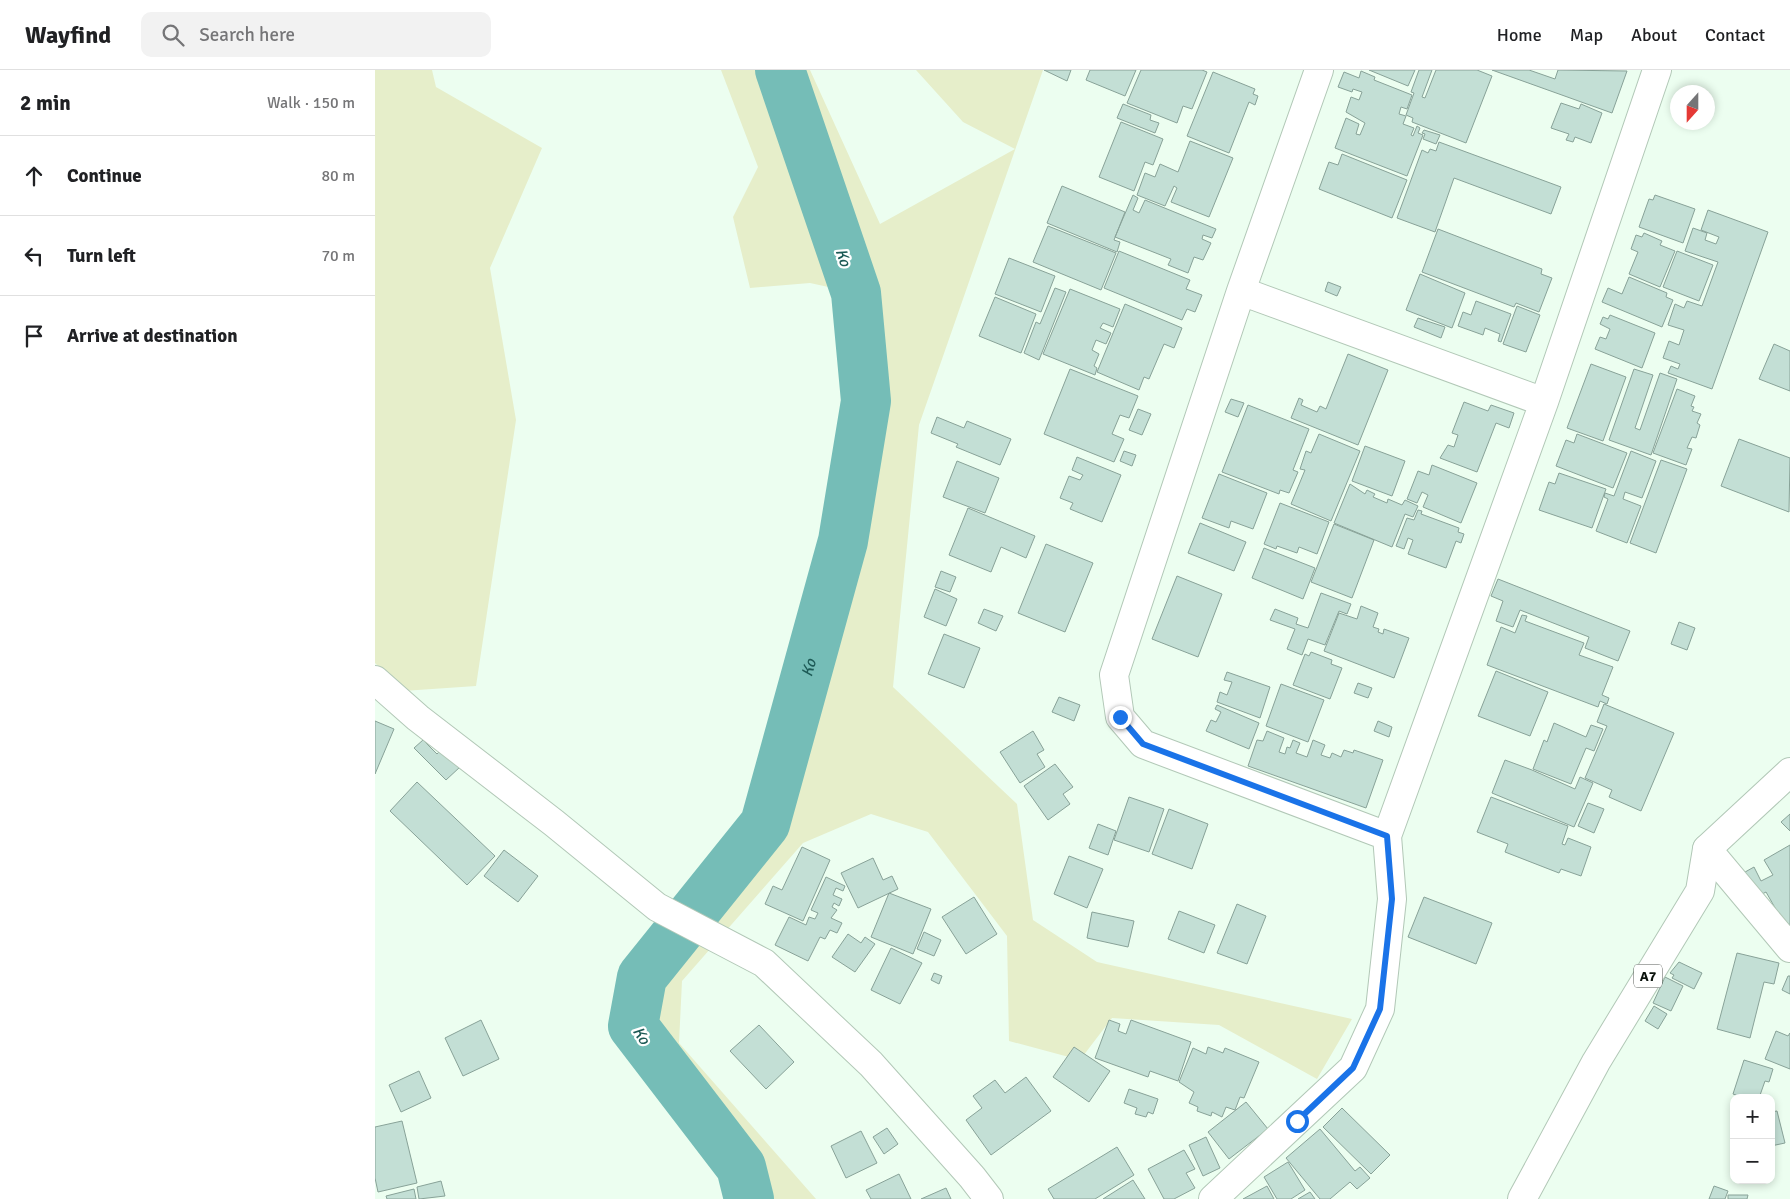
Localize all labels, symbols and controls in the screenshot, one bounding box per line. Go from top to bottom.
search box [141,12,491,57]
text: Wayfind [25,20,111,50]
icon: search [159,21,187,49]
text: Search here [199,23,295,47]
text: Home [1497,24,1542,46]
text: Map [1570,24,1603,46]
text: About [1631,24,1677,46]
text: Contact [1705,24,1765,46]
north arrow [1670,85,1715,130]
text: 2 min [20,90,71,116]
text: Walk · 150 m [267,93,355,113]
icon: ahead [20,162,48,190]
text: Continue [67,164,142,188]
text: 80 m [321,166,355,186]
icon: left [20,242,48,270]
text: Turn left [67,244,136,268]
text: 70 m [321,246,355,266]
water label: Ko [831,246,856,270]
icon: arrive [20,322,48,350]
text: Arrive at destination [67,324,238,348]
water label: Ko [797,656,821,679]
route end [1109,706,1132,729]
road number: A7 [1634,964,1662,988]
water label: Ko [628,1023,655,1049]
map controls [1730,1094,1775,1184]
button: + [1730,1094,1775,1139]
route start [1286,1110,1309,1133]
button: − [1730,1139,1775,1184]

